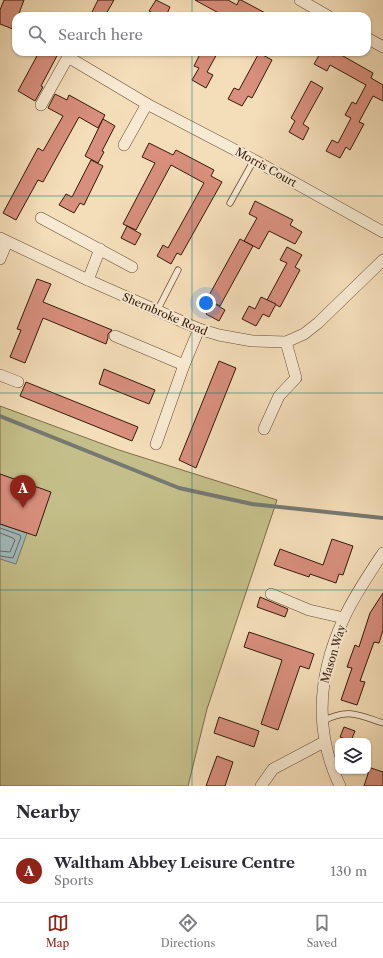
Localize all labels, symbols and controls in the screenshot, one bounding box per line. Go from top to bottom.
search box [12,12,371,56]
icon: search [26,23,48,45]
text: Search here [58,25,143,44]
street label: Morris Court [233,144,299,190]
street label: Shernbroke Road [120,290,210,338]
your location [196,293,216,313]
pin: A [10,475,36,508]
street label: Mason Way [317,622,349,685]
map controls [335,738,371,774]
button: layers [335,738,371,774]
text: Nearby [16,802,80,822]
text: Waltham Abbey Leisure Centre [54,853,295,872]
text: A [24,863,34,879]
text: 130 m [331,863,367,879]
text: Sports [54,872,93,888]
tab: Map [46,912,69,950]
tab: Directions [161,912,215,950]
tab: Saved [307,912,337,950]

